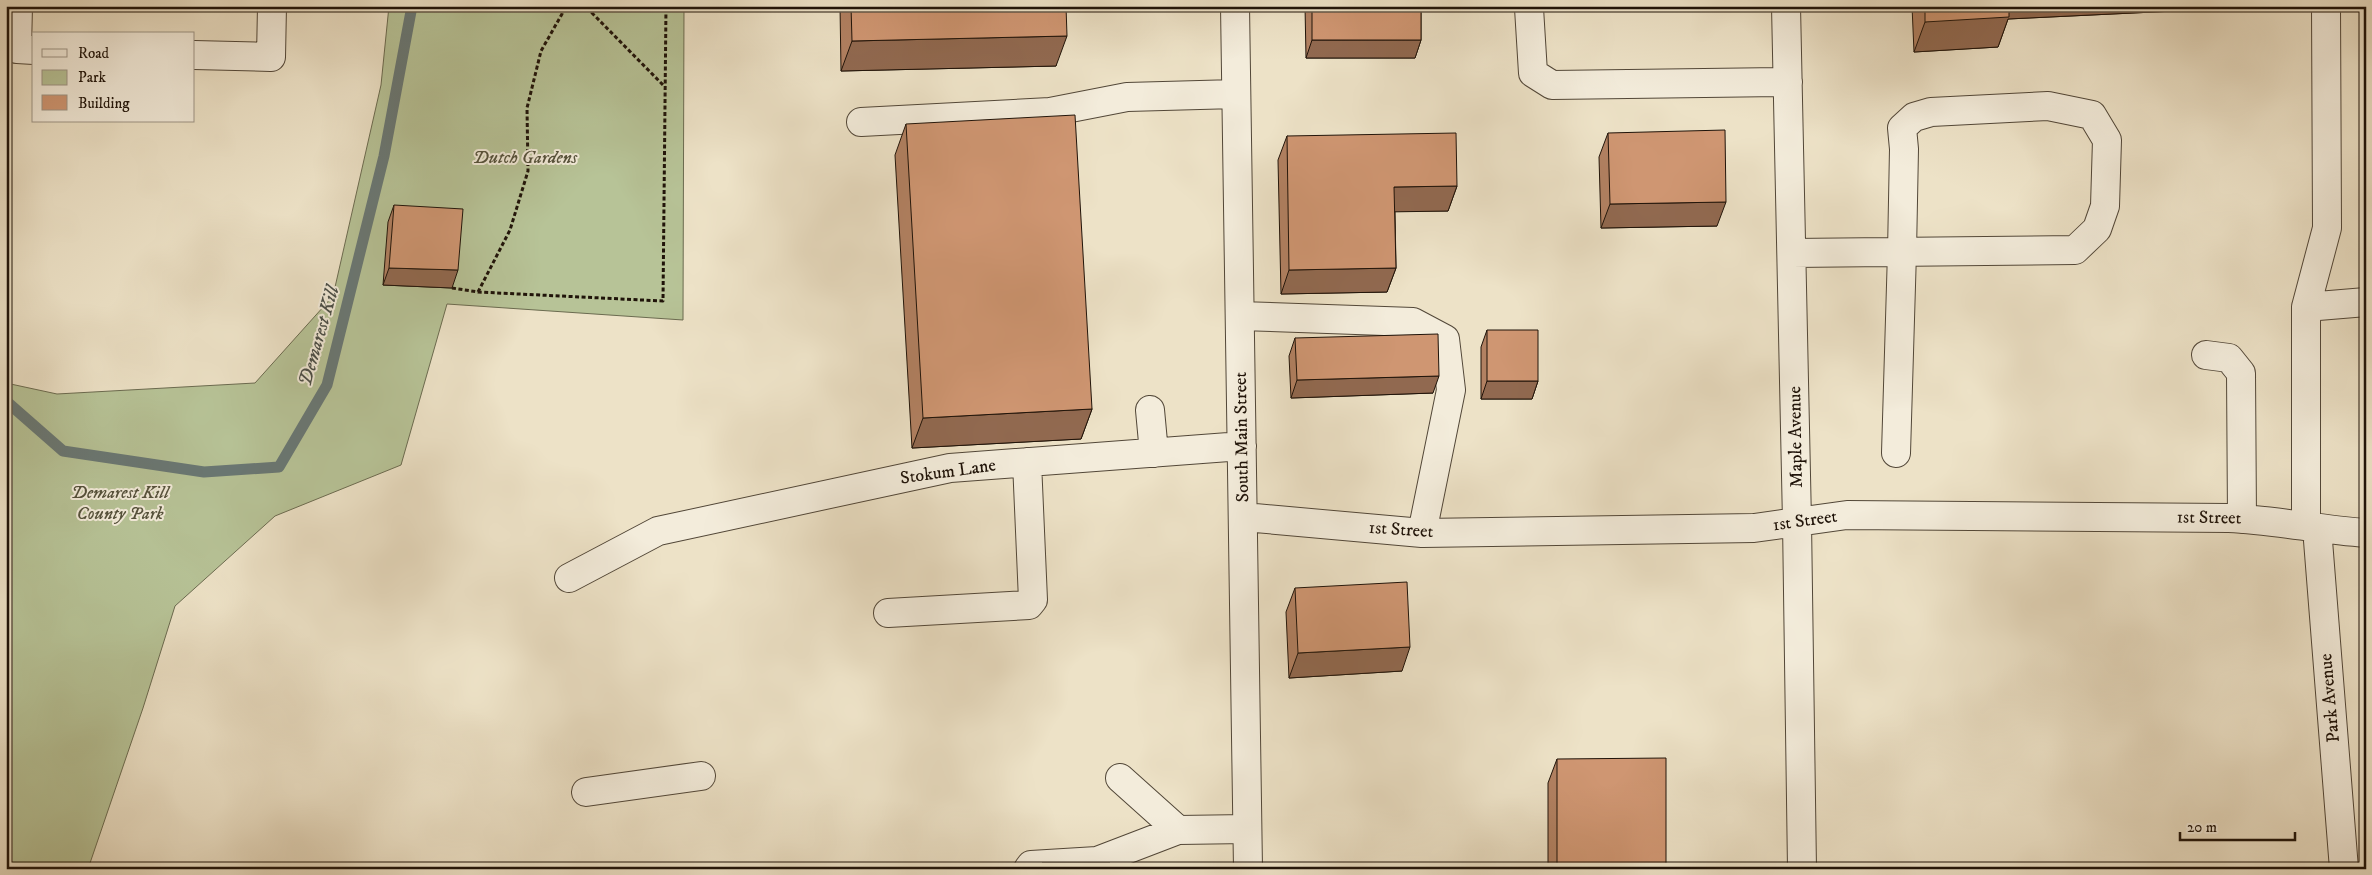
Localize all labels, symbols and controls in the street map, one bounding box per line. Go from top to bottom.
legend [32,32,195,122]
text: Road [78,44,110,63]
text: Park [78,68,107,87]
text: Building [78,94,130,113]
park label: Dutch Gardens [473,147,578,169]
water label: Demarest Kill [294,281,345,389]
street label: South Main Street [1230,371,1254,502]
street label: Maple Avenue [1784,386,1808,488]
street label: Stokum Lane [899,454,997,490]
park label: Demarest Kill County Park [71,482,171,525]
street label: 1st Street [1771,506,1839,536]
street label: 1st Street [2176,506,2242,530]
street label: 1st Street [1368,517,1434,543]
street label: Park Avenue [2315,653,2345,743]
scale bar [2180,810,2294,842]
text: 20 m [2187,818,2217,837]

